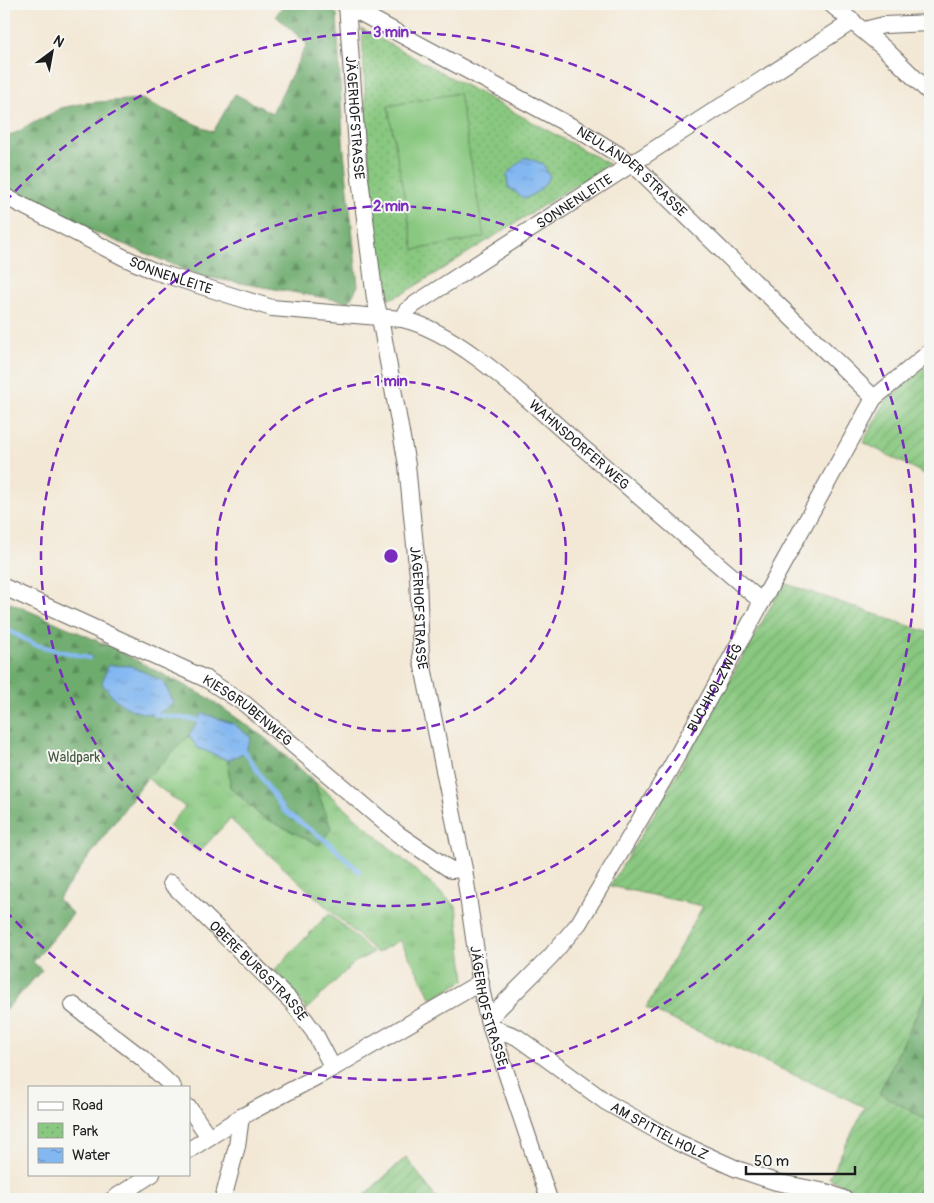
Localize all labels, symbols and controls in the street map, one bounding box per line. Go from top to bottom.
text: 3 min [373,23,409,42]
north arrow [28,28,78,78]
text: N [50,32,67,51]
street label: JÄGERHOFSTRASSE [342,55,368,181]
street label: NEULÄNDER STRASSE [573,123,690,221]
street label: SONNENLEITE [533,171,616,232]
text: 2 min [373,197,409,216]
street label: SONNENLEITE [126,253,214,298]
text: 1 min [374,372,408,391]
street label: WAHNSDORFER WEG [525,396,633,493]
street label: JÄGERHOFSTRASSE [406,545,431,671]
centre of rings [382,547,400,565]
street label: BUCHHOLZWEG [684,641,746,735]
street label: KIESGRUBENWEG [199,671,296,750]
park label: Waldpark [48,749,100,766]
street label: OBERE BURGSTRASSE [205,917,311,1024]
street label: JÄGERHOFSTRASSE [466,945,511,1069]
legend [28,1086,190,1176]
text: Road [72,1096,103,1115]
street label: AM SPITTELHOLZ [608,1098,711,1164]
text: Park [72,1122,99,1141]
scale bar [746,1143,855,1175]
text: Water [72,1146,111,1165]
text: 50 m [754,1152,789,1171]

